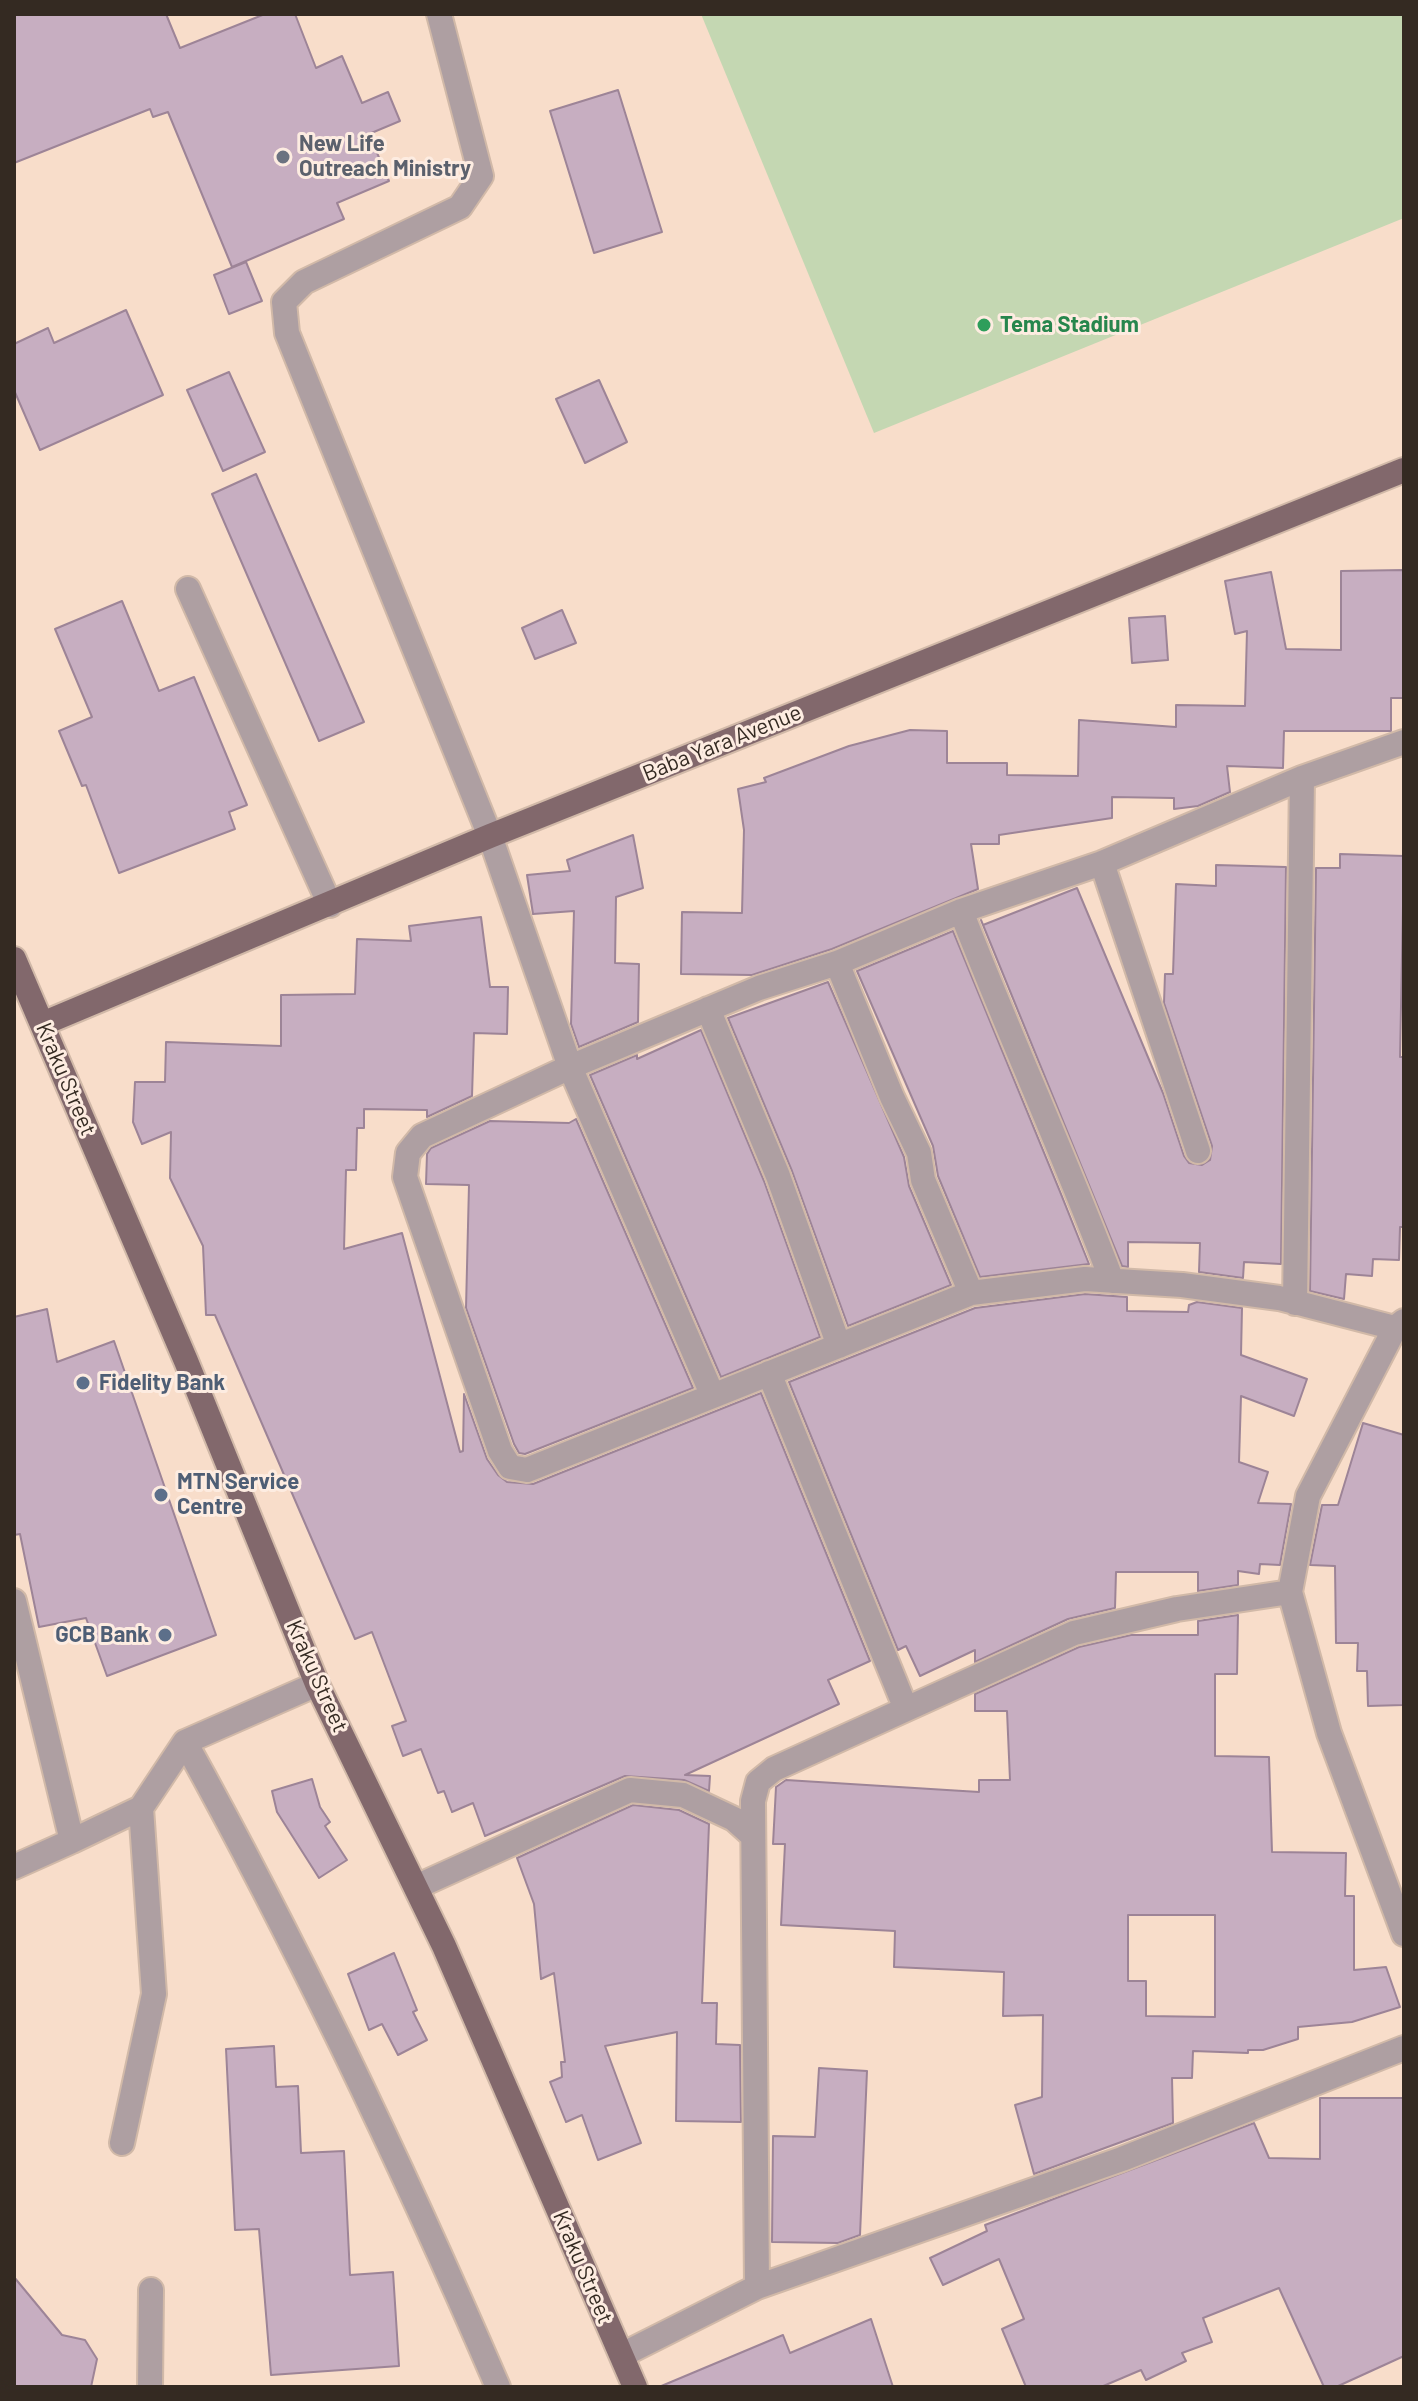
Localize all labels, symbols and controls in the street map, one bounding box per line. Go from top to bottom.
place label: New Life Outreach Ministry [299,131,471,182]
marker: New Life Outreach Ministry [274,148,292,166]
place label: Tema Stadium [1000,312,1139,338]
marker: Tema Stadium [975,316,993,334]
street label: Baba Yara Avenue [639,699,805,787]
street label: Kraku Street [30,1019,102,1139]
place label: Fidelity Bank [99,1370,225,1396]
marker: Fidelity Bank [74,1374,92,1392]
place label: MTN Service Centre [177,1469,299,1520]
marker: MTN Service Centre [152,1486,170,1504]
street label: Kraku Street [281,1616,353,1736]
place label: GCB Bank [55,1622,149,1648]
marker: GCB Bank [156,1626,174,1644]
street label: Kraku Street [547,2207,619,2327]

